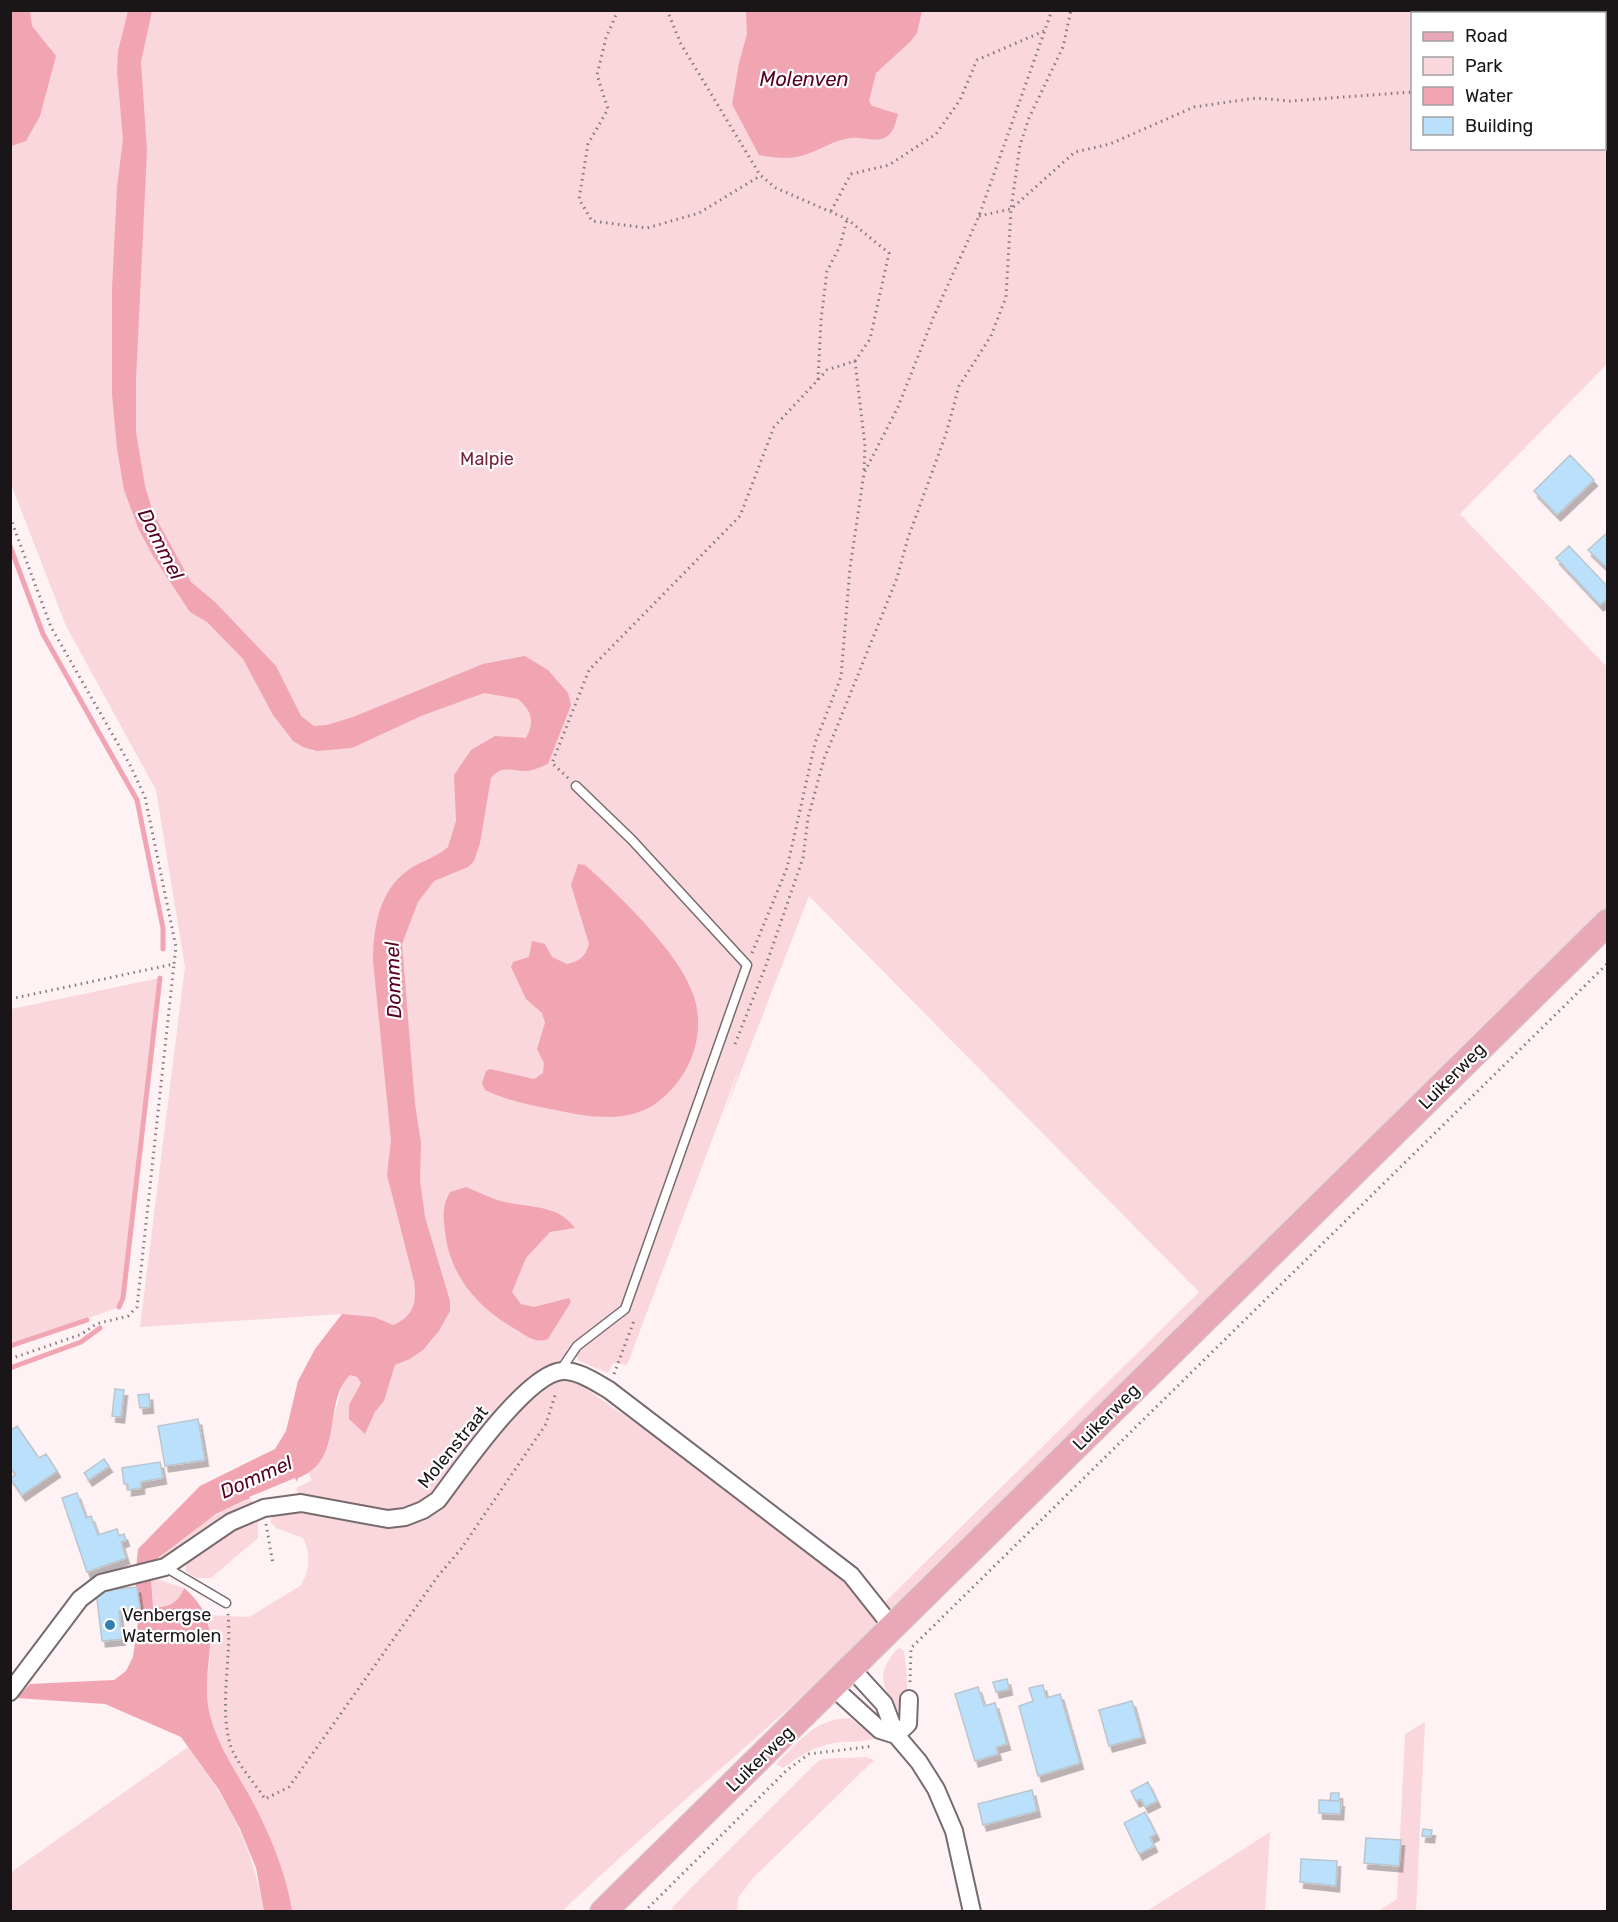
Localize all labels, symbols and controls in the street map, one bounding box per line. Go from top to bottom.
legend [1411,12,1606,150]
text: Road [1465,25,1508,47]
text: Park [1465,55,1503,77]
water label: Molenven [759,67,849,91]
text: Water [1465,85,1513,107]
text: Building [1465,115,1533,137]
park label: Malpie [460,448,514,470]
water label: Dommel [133,504,190,585]
water label: Dommel [380,940,406,1019]
street label: Luikerweg [1414,1038,1490,1114]
street label: Luikerweg [1068,1379,1144,1455]
street label: Molenstraat [413,1401,493,1493]
water label: Dommel [216,1450,297,1504]
place label: Venbergse Watermolen [122,1604,222,1647]
marker: Venbergse Watermolen [103,1618,117,1632]
street label: Luikerweg [721,1721,799,1797]

